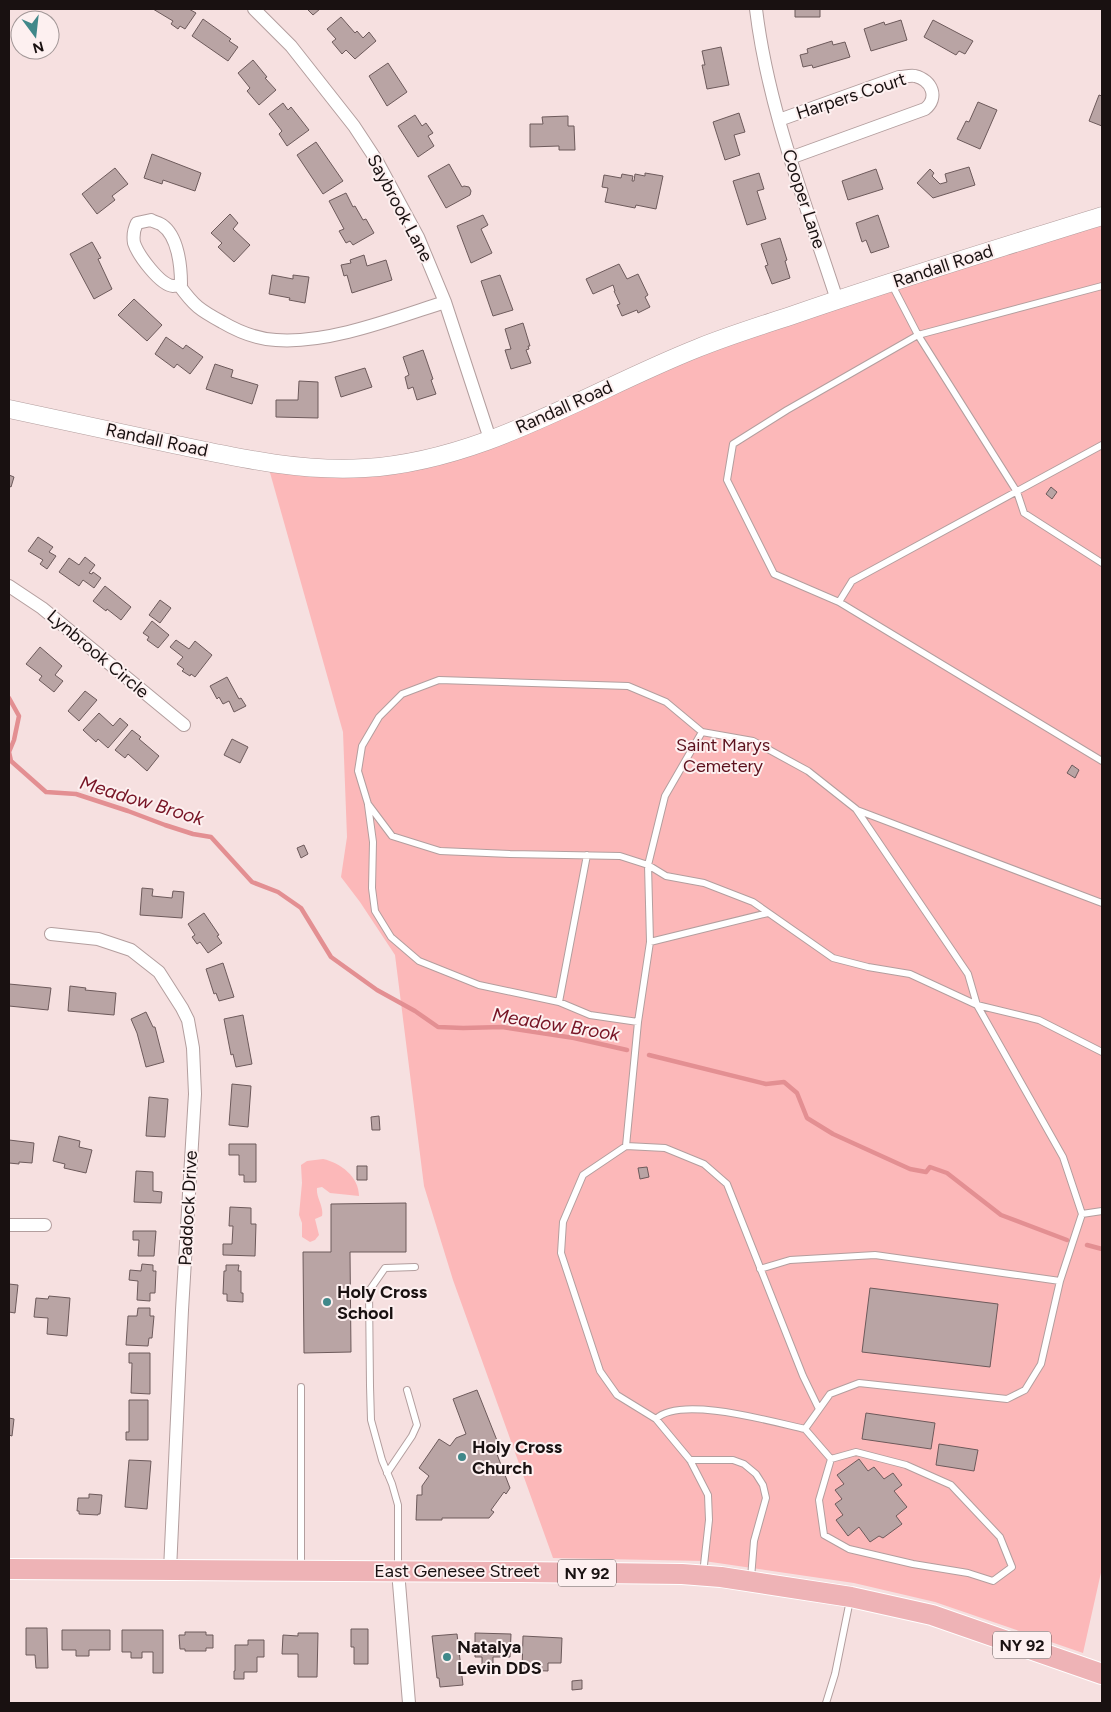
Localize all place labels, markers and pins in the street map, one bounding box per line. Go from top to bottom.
place label: Holy Cross School [337,1281,428,1324]
marker: Holy Cross School [321,1296,333,1308]
place label: Holy Cross Church [472,1436,563,1479]
marker: Holy Cross Church [456,1451,468,1463]
place label: Natalya Levin DDS [457,1636,542,1679]
marker: Natalya Levin DDS [441,1651,453,1663]

